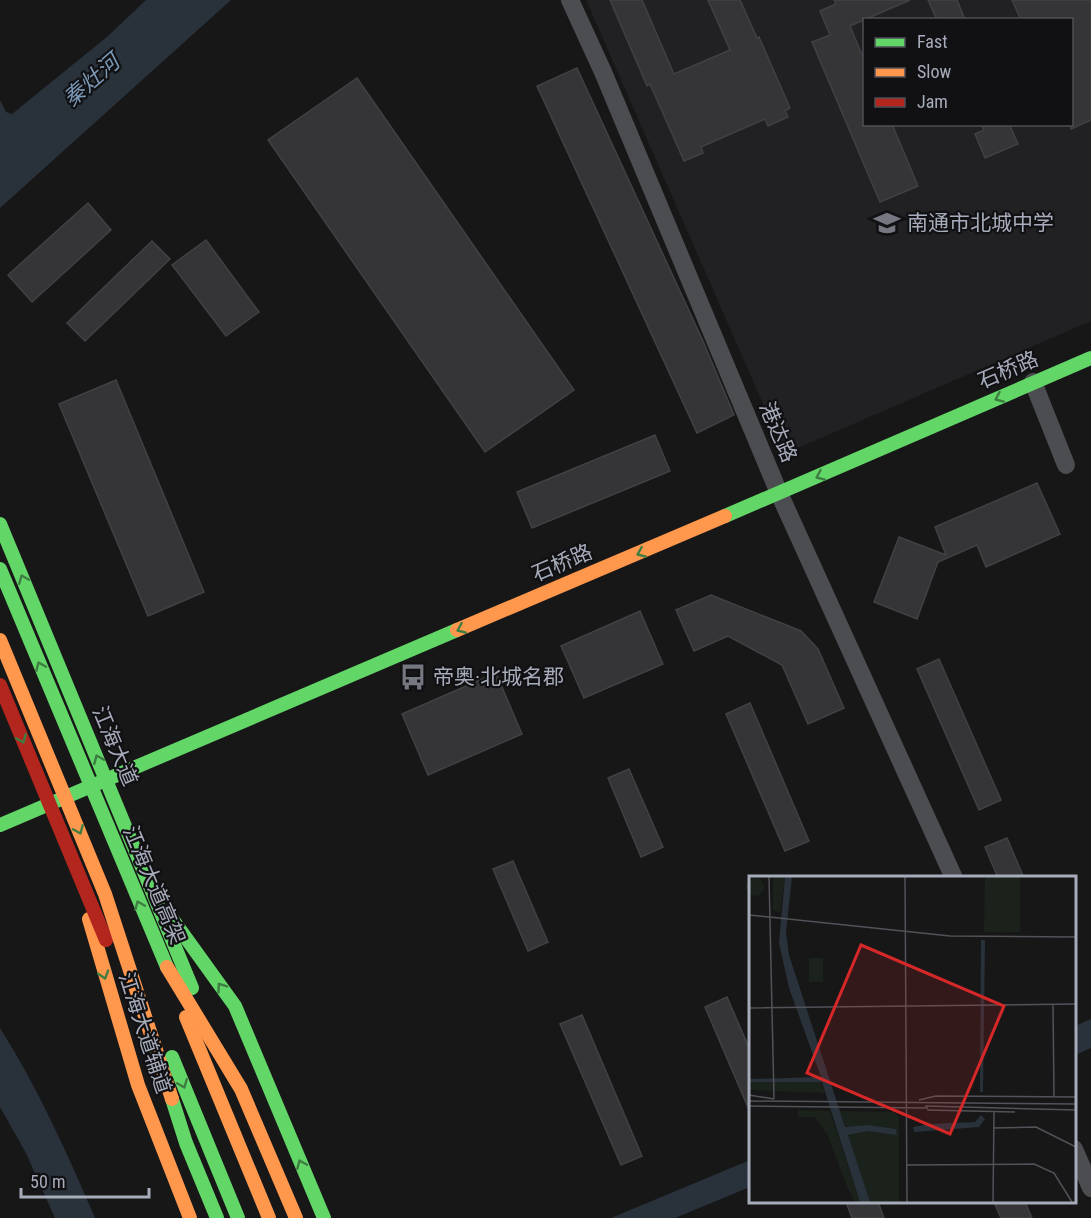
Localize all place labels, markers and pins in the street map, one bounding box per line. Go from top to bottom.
school or university icon: 南通市北城中学 [872,208,902,238]
place label: 南通市北城中学 [907,211,1054,235]
bus stop icon: 帝奥·北城名郡 [398,662,428,692]
place label: 帝奥·北城名郡 [433,665,564,689]

